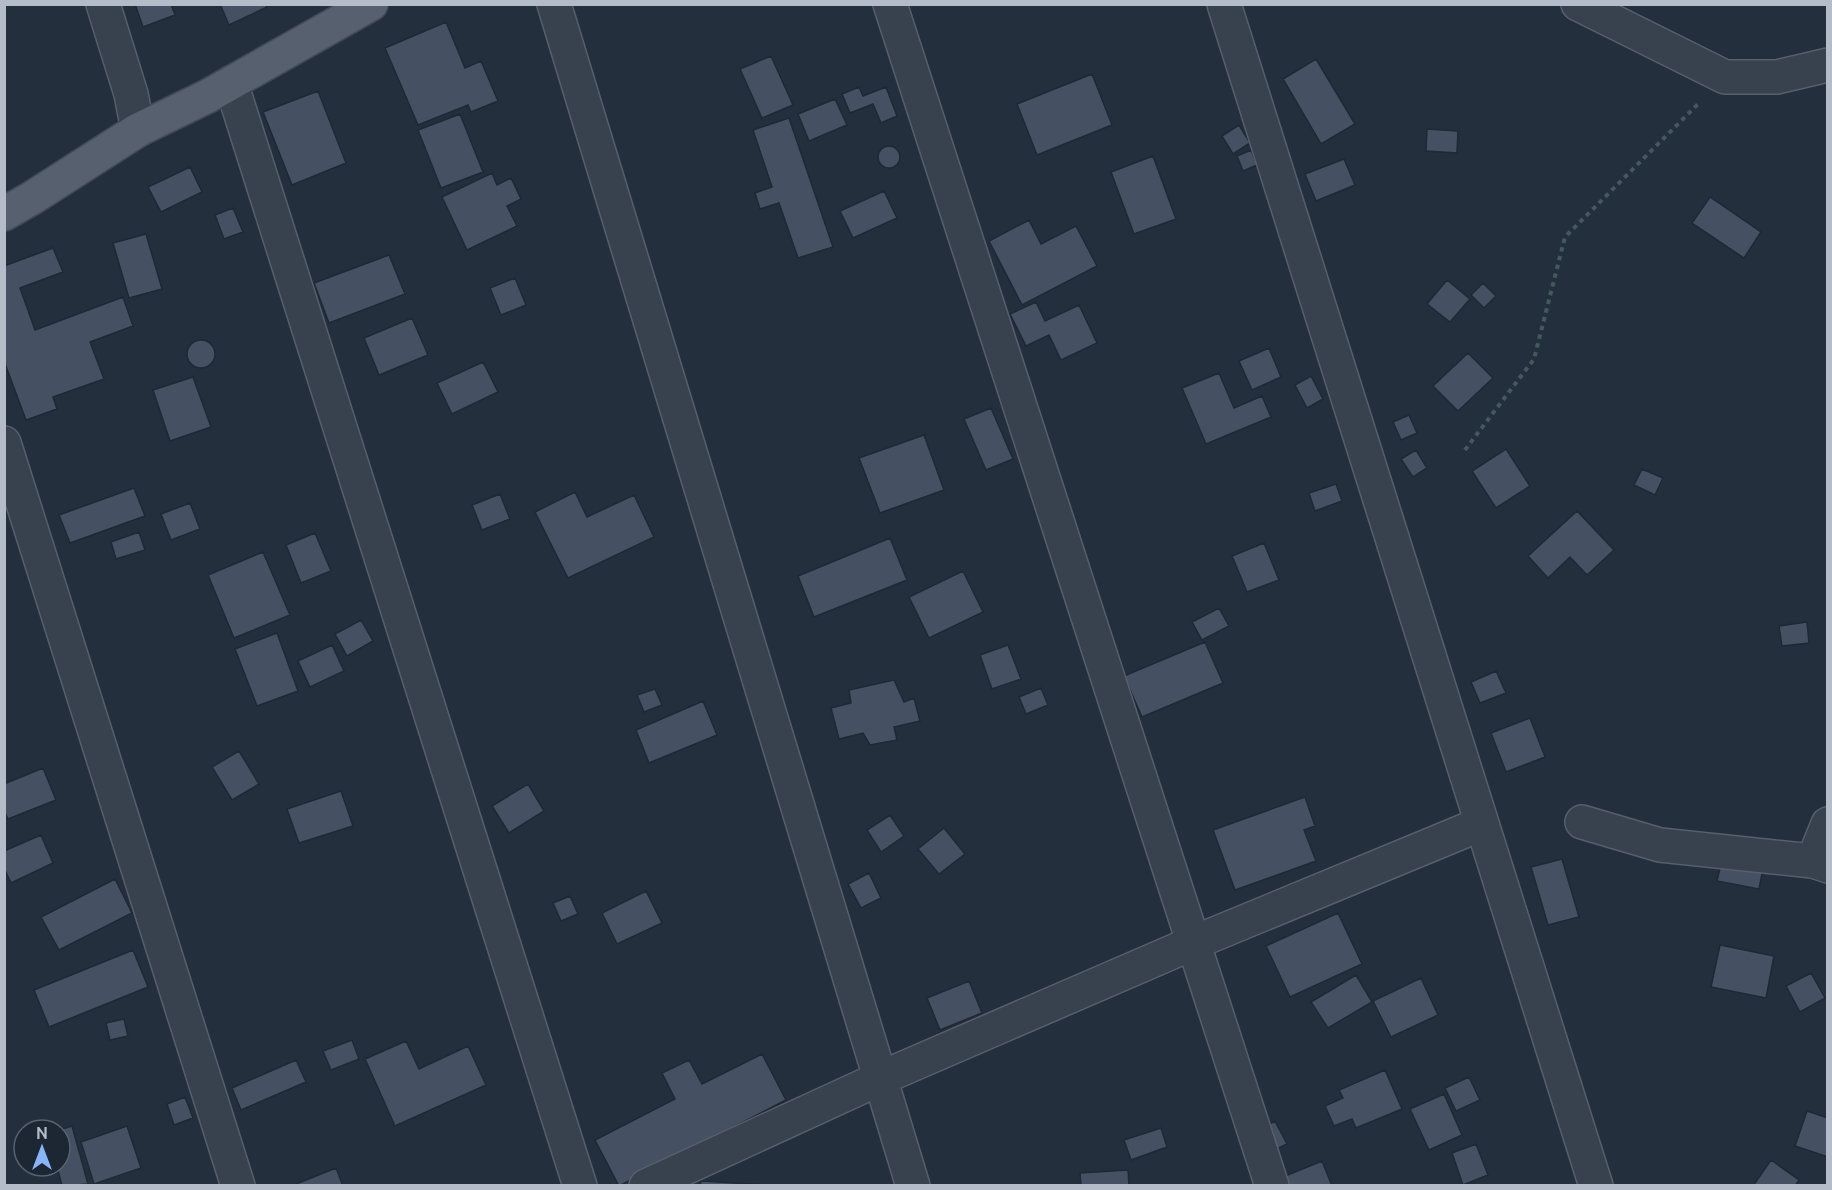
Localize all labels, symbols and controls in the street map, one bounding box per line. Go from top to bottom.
north arrow [12,1118,72,1178]
text: N [36,1124,48,1142]

